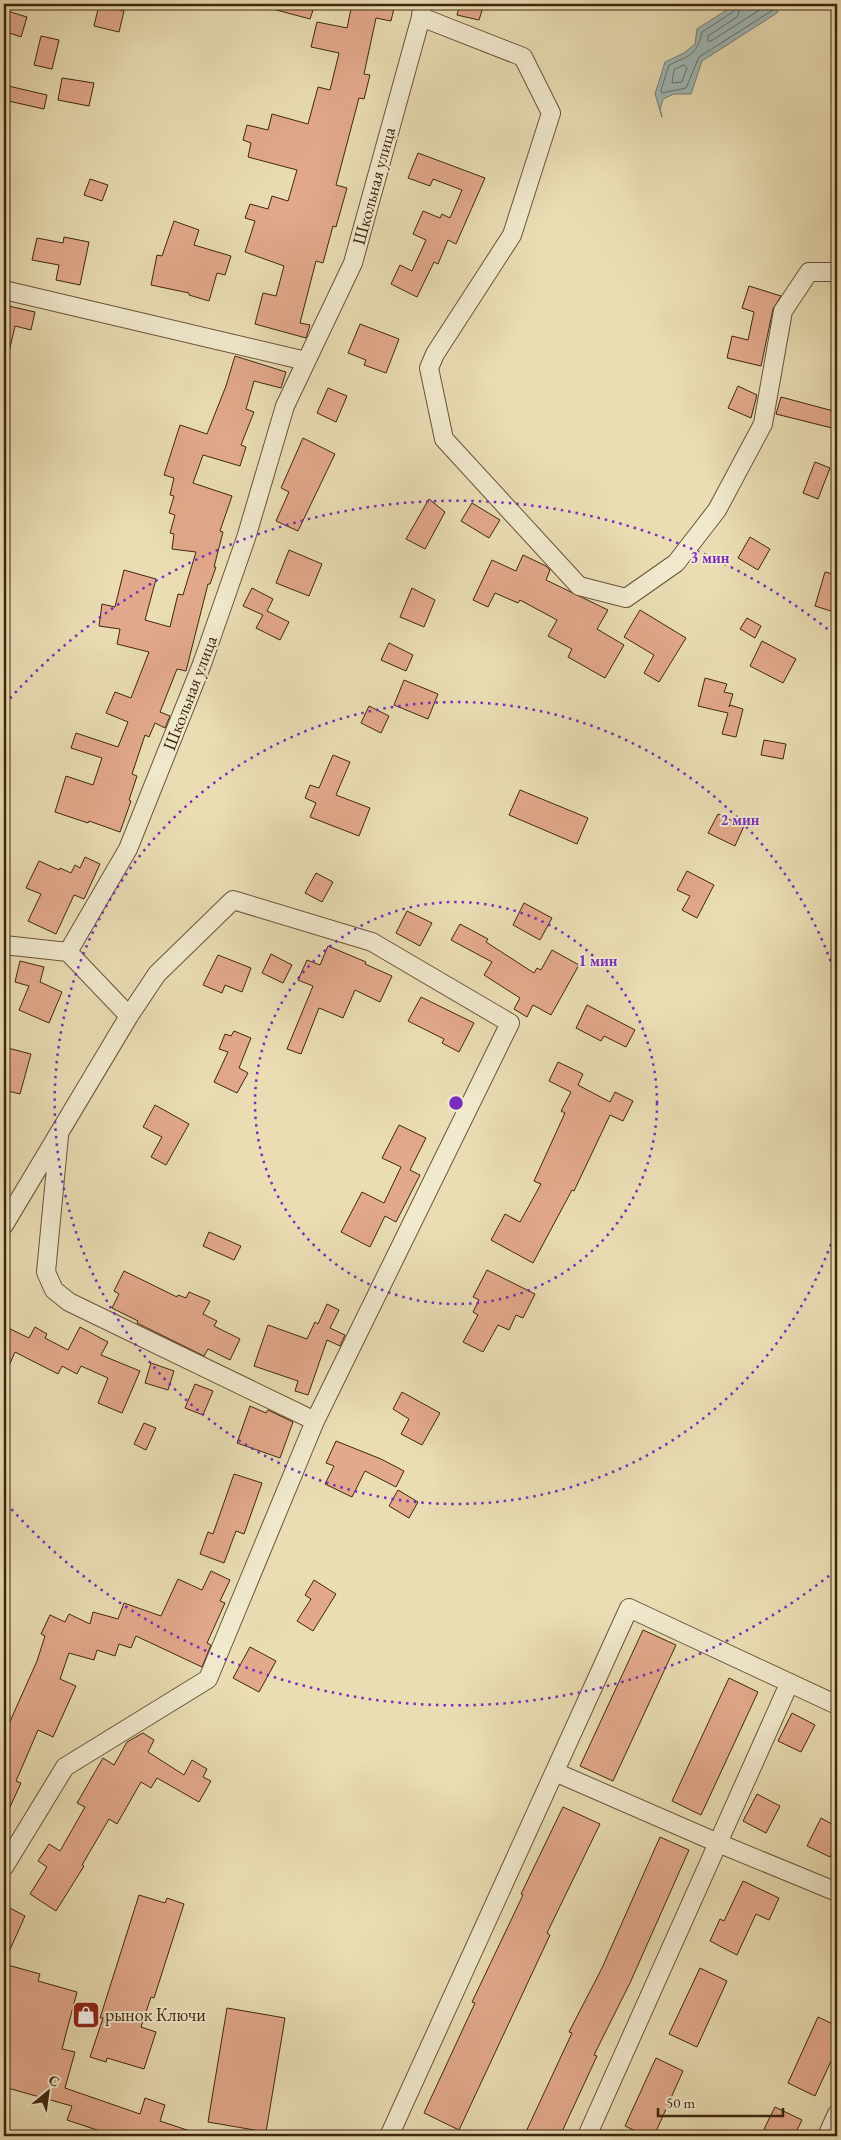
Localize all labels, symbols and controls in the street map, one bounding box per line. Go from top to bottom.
street label: Школьная улица [347,124,401,247]
text: 3 мин [690,548,730,567]
street label: Школьная улица [157,631,222,754]
text: 2 мин [720,810,760,829]
text: 1 мин [578,951,618,970]
centre of rings [447,1094,465,1112]
shop icon: рынок Ключи [71,2000,101,2030]
place label: рынок Ключи [105,2003,206,2026]
north arrow [22,2068,72,2118]
text: С [46,2070,63,2091]
scale bar [658,2085,784,2117]
text: 50 m [666,2093,695,2112]

